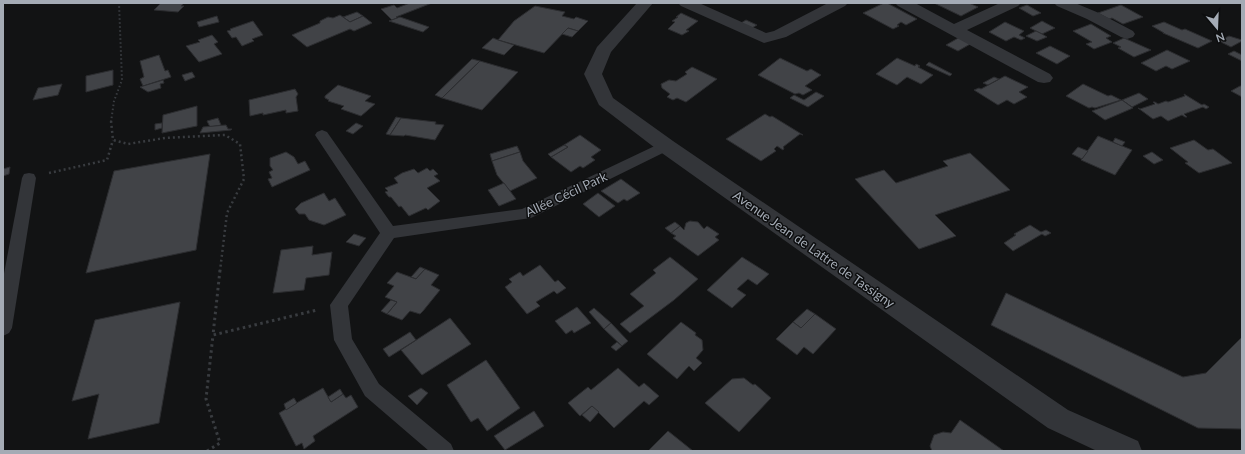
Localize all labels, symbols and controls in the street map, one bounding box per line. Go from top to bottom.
north arrow [1197,8,1237,48]
text: N [1214,30,1227,45]
street label: Allée Cécil Park [523,168,610,220]
street label: Avenue Jean de Lattre de Tassigny [730,187,898,311]

